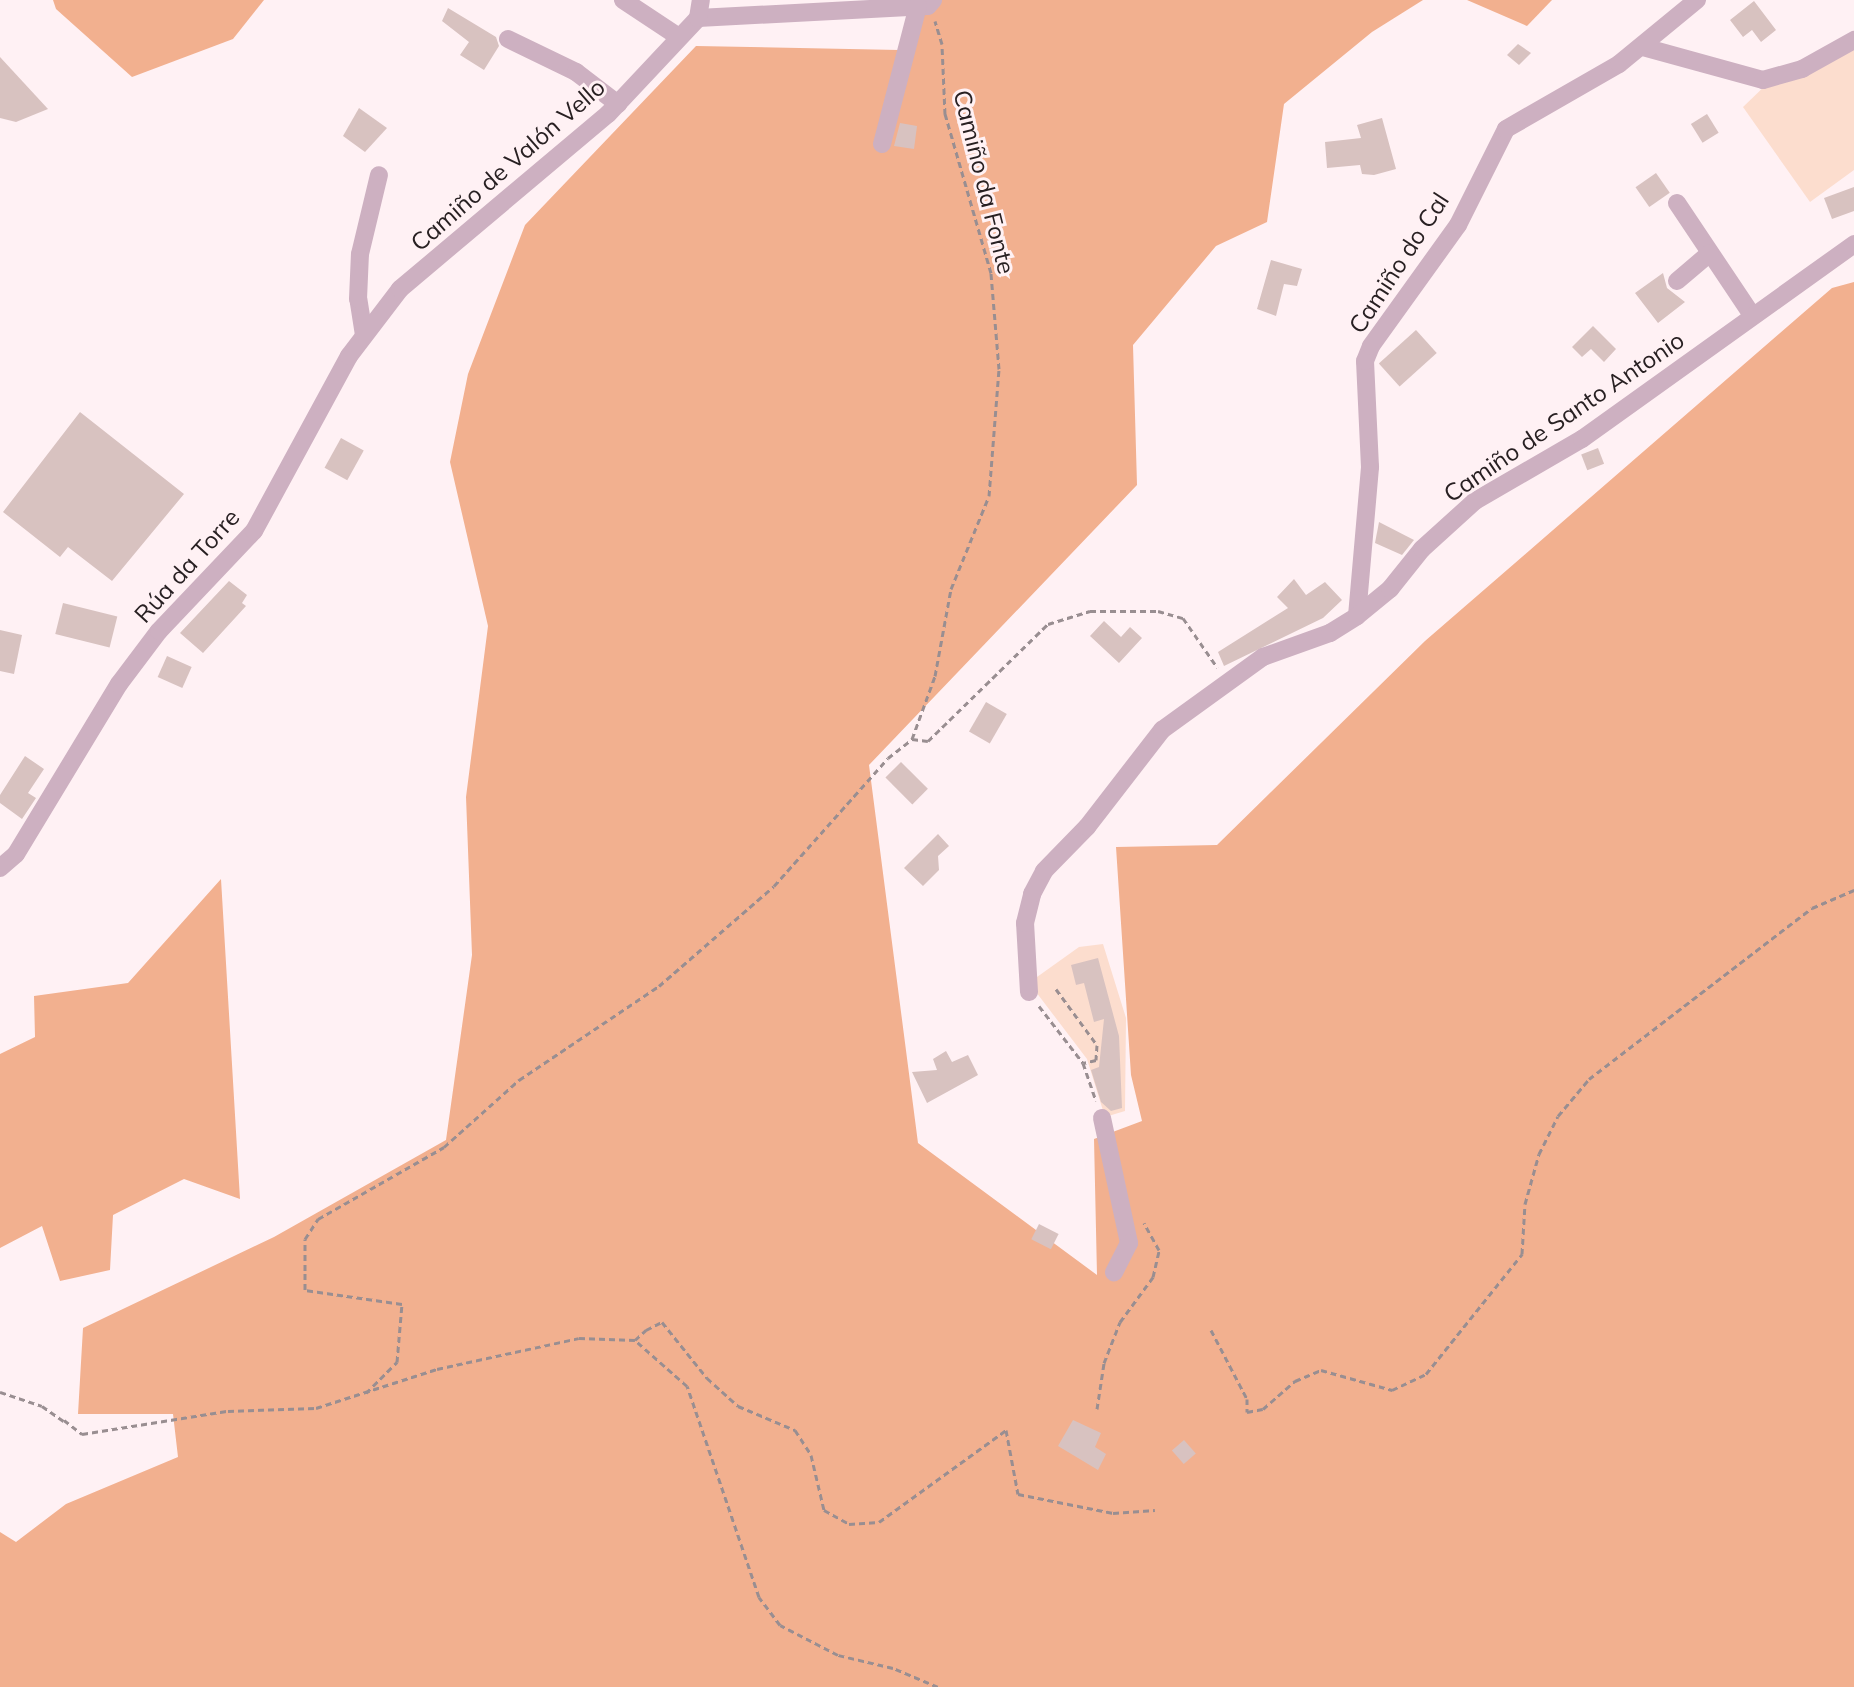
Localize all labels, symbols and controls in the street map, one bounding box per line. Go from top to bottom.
street label: Camiño de Valón Vello [405,73,611,257]
street label: Camiño da Fonte [947,87,1021,277]
street label: Camiño do Cal [1343,187,1455,339]
street label: Camiño de Santo Antonio [1438,326,1690,508]
street label: Rúa da Torre [128,503,246,629]

